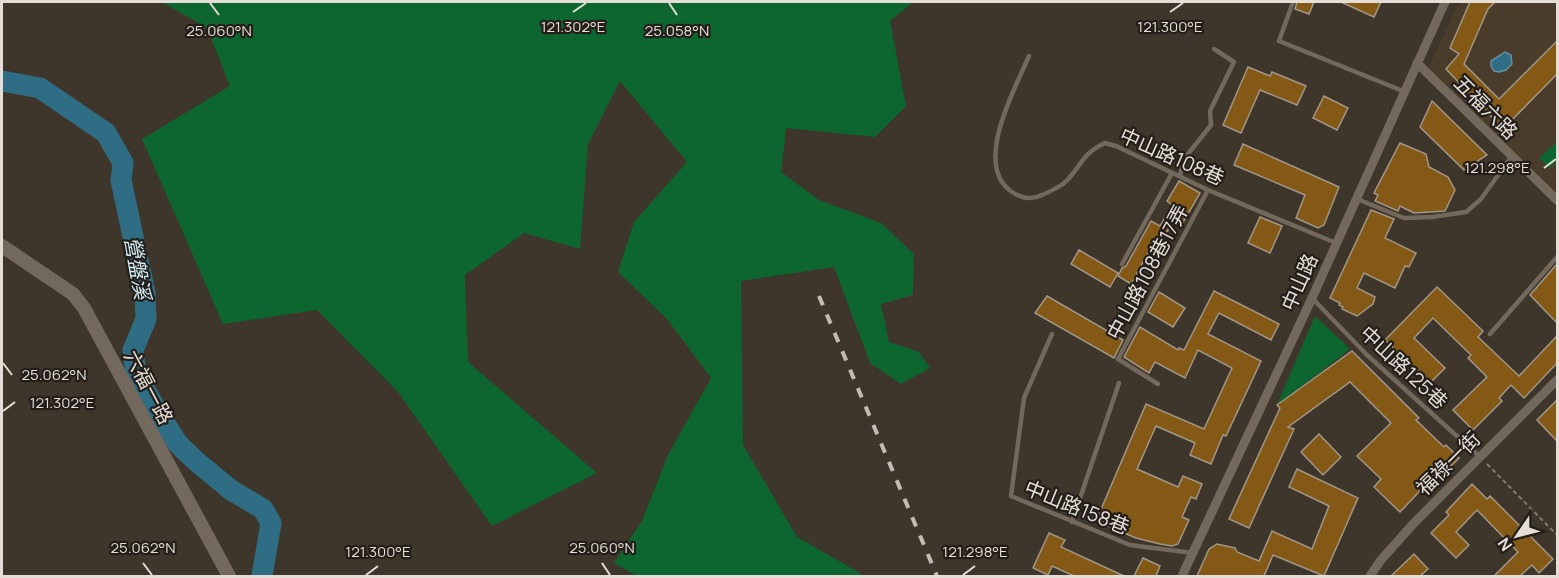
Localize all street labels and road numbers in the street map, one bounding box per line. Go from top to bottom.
street label: 五福六路 [1448,69,1524,145]
street label: 中山路108巷 [1116,121,1228,191]
street label: 中山路108巷17弄 [1100,200,1194,344]
street label: 中山路 [1274,249,1324,315]
street label: 中山路125巷 [1354,319,1454,415]
street label: 六福一路 [118,345,180,429]
street label: 福祿一街 [1410,425,1486,501]
street label: 中山路158巷 [1020,474,1134,540]

